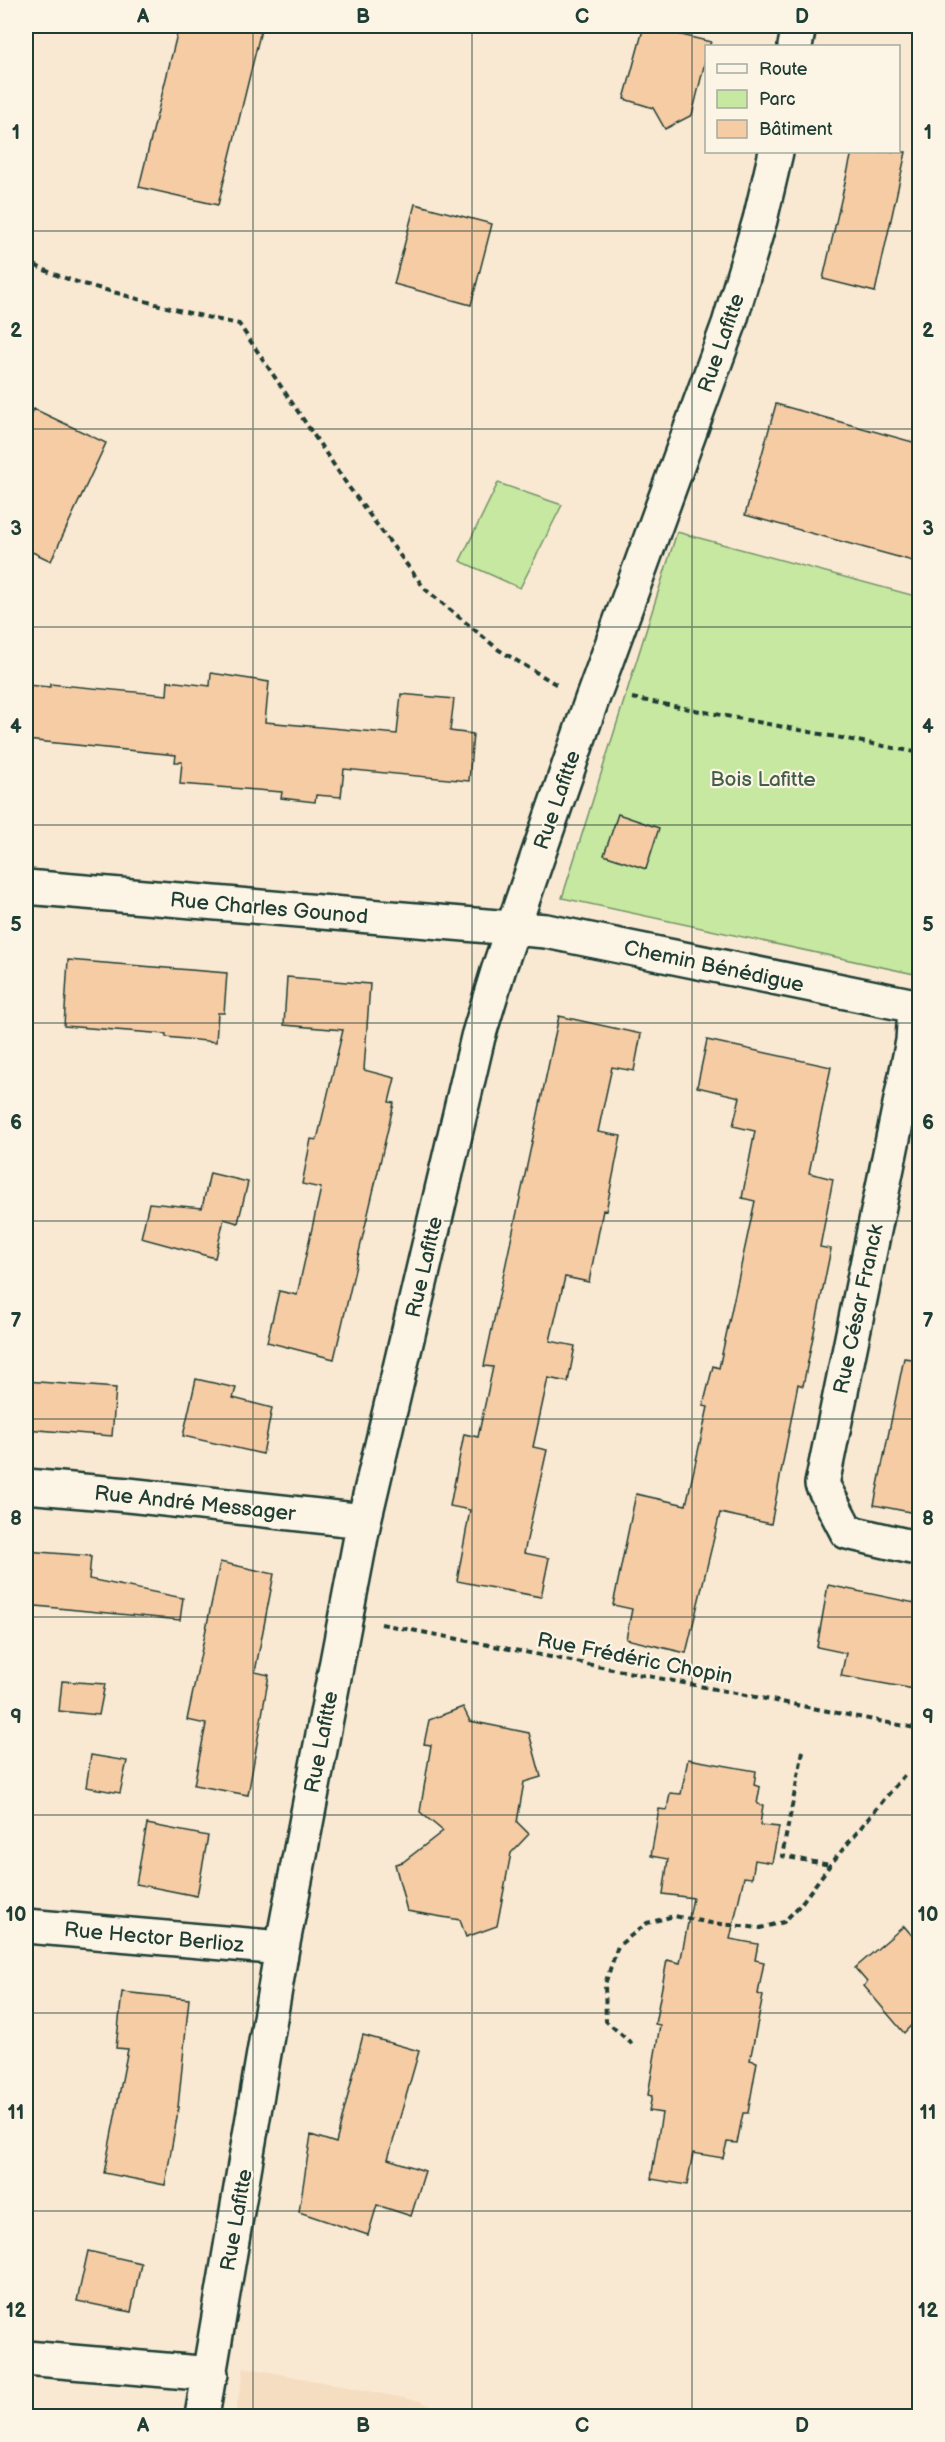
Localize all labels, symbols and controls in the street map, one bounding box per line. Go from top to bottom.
text: A [136,5,150,29]
text: B [356,5,370,29]
text: C [575,5,589,29]
text: D [795,5,809,29]
legend [705,45,900,153]
text: Route [759,59,808,80]
text: Parc [759,89,796,110]
text: Bâtiment [759,119,833,140]
text: 1 [12,121,20,145]
text: 1 [924,121,932,145]
street label: Rue Lafitte [693,290,750,396]
text: 2 [10,319,22,343]
text: 2 [922,319,934,343]
text: 3 [10,517,22,541]
text: 3 [922,517,934,541]
text: 4 [10,715,22,739]
text: 4 [922,715,934,739]
street label: Rue Lafitte [529,747,586,853]
park label: Bois Lafitte [710,767,816,792]
street label: Rue Charles Gounod [169,887,369,930]
text: 5 [10,913,22,937]
text: 5 [922,913,934,937]
street label: Chemin Bénédigue [622,935,806,998]
text: 6 [10,1111,22,1135]
text: 6 [922,1111,934,1135]
street label: Rue Lafitte [401,1214,448,1320]
street label: Rue César Franck [828,1221,889,1396]
text: 7 [10,1309,22,1333]
text: 7 [922,1309,934,1333]
street label: Rue André Messager [93,1480,297,1527]
text: 8 [10,1507,22,1531]
text: 8 [922,1507,934,1531]
street label: Rue Frédéric Chopin [535,1627,735,1690]
street label: Rue Lafitte [299,1689,344,1795]
text: 9 [10,1705,22,1729]
text: 9 [922,1705,934,1729]
text: 10 [6,1903,26,1927]
text: 10 [918,1903,938,1927]
street label: Rue Hector Berlioz [63,1917,246,1958]
text: 11 [8,2101,24,2125]
text: 11 [920,2101,936,2125]
street label: Rue Lafitte [215,2167,258,2273]
text: 12 [6,2299,26,2323]
text: 12 [918,2299,938,2323]
text: A [136,2414,150,2438]
text: B [356,2414,370,2438]
text: C [575,2414,589,2438]
text: D [795,2414,809,2438]

